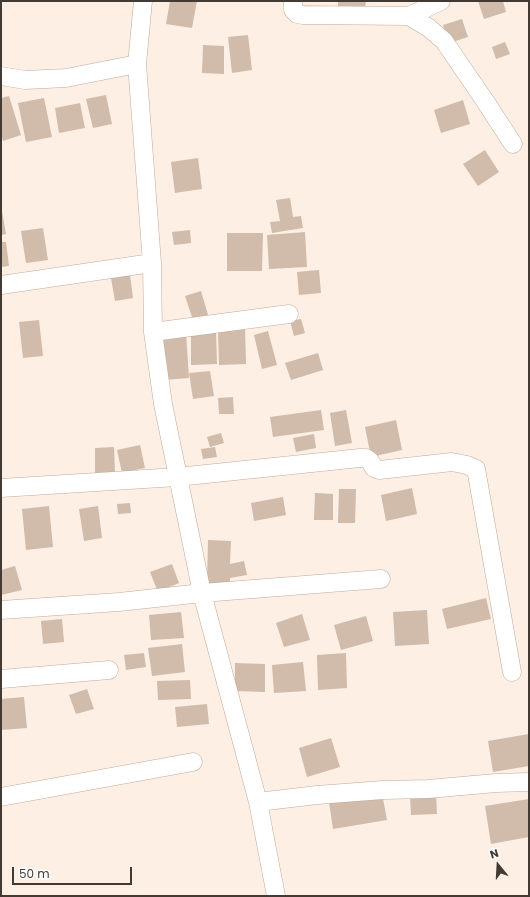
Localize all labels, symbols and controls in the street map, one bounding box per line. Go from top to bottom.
north arrow [478,845,518,885]
text: N [488,845,501,862]
scale bar [14,859,134,885]
text: 50 m [19,865,50,882]

